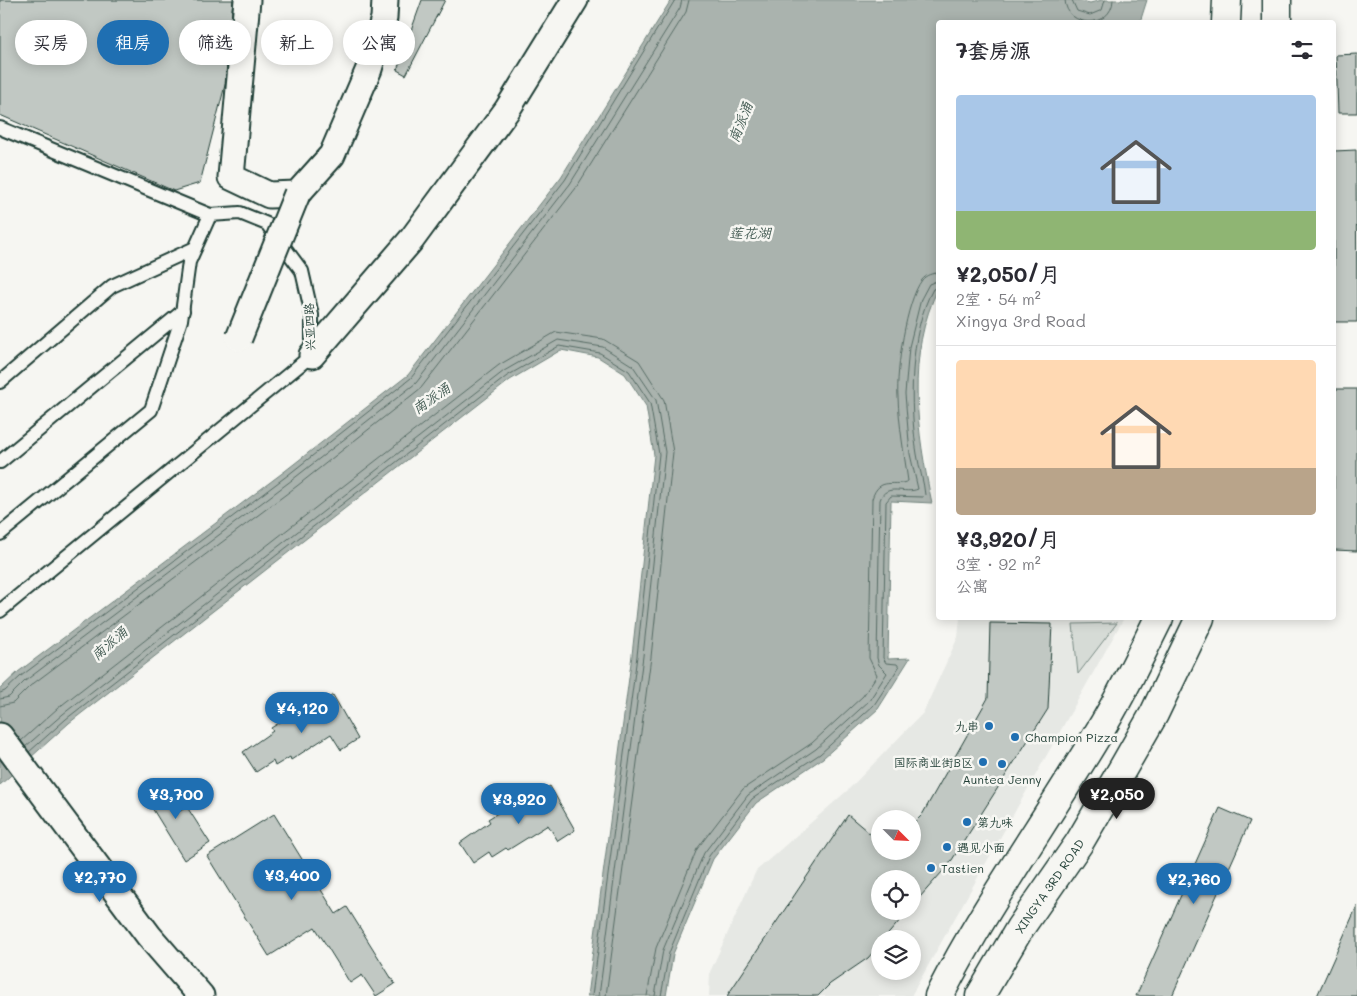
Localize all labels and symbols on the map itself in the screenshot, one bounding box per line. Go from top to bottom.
water label: 南派涌 [724,98,757,145]
water label: 莲花湖 [729,223,773,242]
street label: 兴亚四路 [300,303,318,351]
water label: 南派涌 [408,378,454,418]
water label: 南派涌 [87,621,132,664]
pin: ¥4,120 [261,692,343,734]
place label: 九串 [955,718,979,734]
marker: 九串 [983,720,995,732]
place label: Champion Pizza [1025,729,1118,745]
marker: Champion Pizza [1009,731,1021,743]
place label: 国际商业街B区 [894,754,973,770]
marker: 国际商业街B区 [977,756,989,768]
marker: Auntea Jenny [996,758,1008,770]
place label: Auntea Jenny [962,771,1042,787]
pin: ¥3,700 [135,778,217,820]
pin: ¥2,050 [1076,778,1158,820]
pin: ¥3,920 [478,782,560,825]
north arrow [871,810,921,860]
place label: 第九味 [977,814,1013,830]
marker: 第九味 [961,816,973,828]
street label: XINGYA 3RD ROAD [1011,836,1088,936]
place label: 遇见小面 [957,839,1005,855]
marker: 遇见小面 [941,841,953,853]
pin: ¥3,400 [251,858,333,901]
pin: ¥2,770 [59,860,141,903]
place label: Tastien [941,860,984,876]
marker: Tastien [925,862,937,874]
pin: ¥2,760 [1153,862,1235,905]

